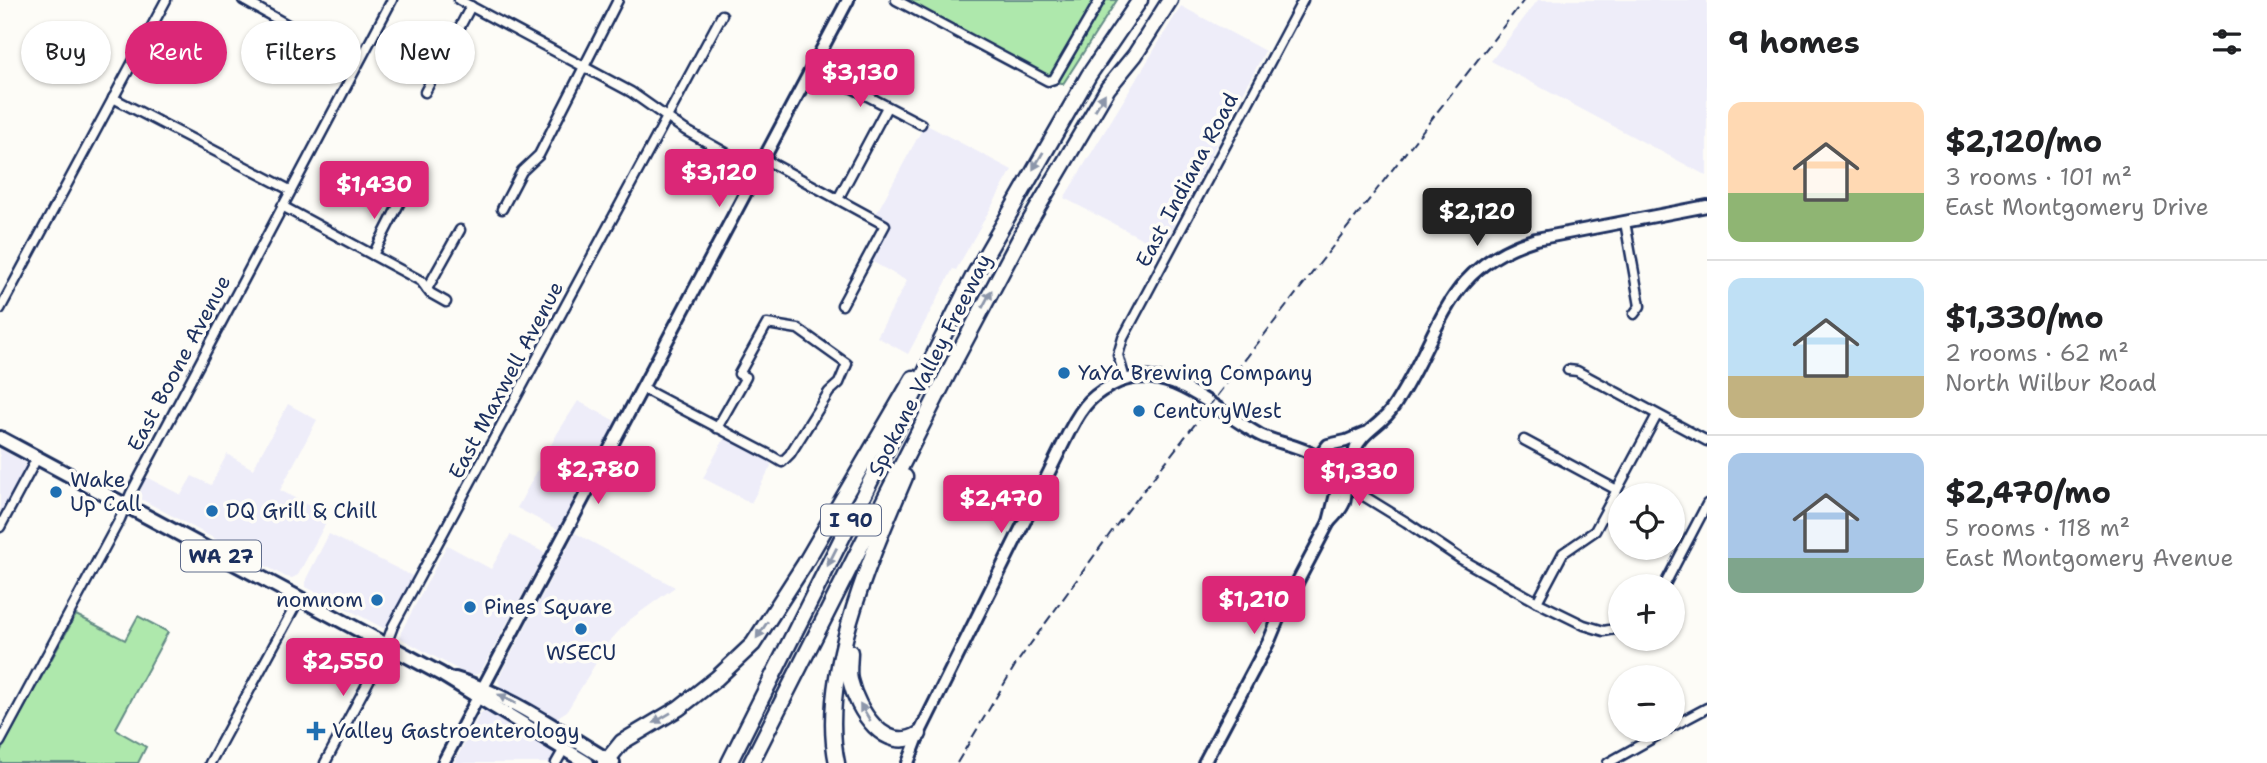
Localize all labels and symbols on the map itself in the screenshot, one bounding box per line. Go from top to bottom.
pin: $3,130 [803,50,917,109]
street label: East Indiana Road [1129,88,1245,272]
one-way arrow [1093,92,1106,111]
pin: $3,120 [662,150,776,209]
one-way arrow [1032,151,1044,171]
pin: $1,430 [317,162,431,221]
pin: $2,120 [1420,188,1534,248]
street label: Spokane Valley Freeway [862,249,998,481]
street label: East Boone Avenue [121,270,237,456]
street label: East Maxwell Avenue [442,276,570,484]
one-way arrow [981,290,993,309]
place label: YaYa Brewing Company [1078,359,1313,387]
marker: YaYa Brewing Company [1056,365,1072,381]
place label: CenturyWest [1153,397,1282,425]
marker: CenturyWest [1131,403,1147,419]
pin: $2,780 [541,447,655,506]
pin: $1,330 [1302,448,1416,508]
place label: Wake Up Call [70,466,142,518]
pin: $2,470 [944,476,1058,535]
marker: Wake Up Call [48,484,64,500]
place label: DQ Grill & Chill [226,497,378,525]
marker: DQ Grill & Chill [204,503,220,519]
road number: I 90 [821,505,881,536]
road number: WA 27 [181,540,261,572]
one-way arrow [827,547,838,567]
pin: $1,210 [1197,576,1311,636]
place label: nomnom [276,586,363,614]
marker: nomnom [369,592,385,608]
place label: Pines Square [484,593,613,621]
marker: Pines Square [462,599,478,615]
one-way arrow [755,620,768,640]
marker: WSECU [573,621,589,637]
pin: $2,550 [286,638,400,698]
place label: WSECU [546,639,616,667]
one-way arrow [497,694,517,705]
one-way arrow [859,703,872,722]
one-way arrow [652,712,672,724]
place label: Valley Gastroenterology [332,717,579,745]
marker: Valley Gastroenterology [306,721,326,741]

